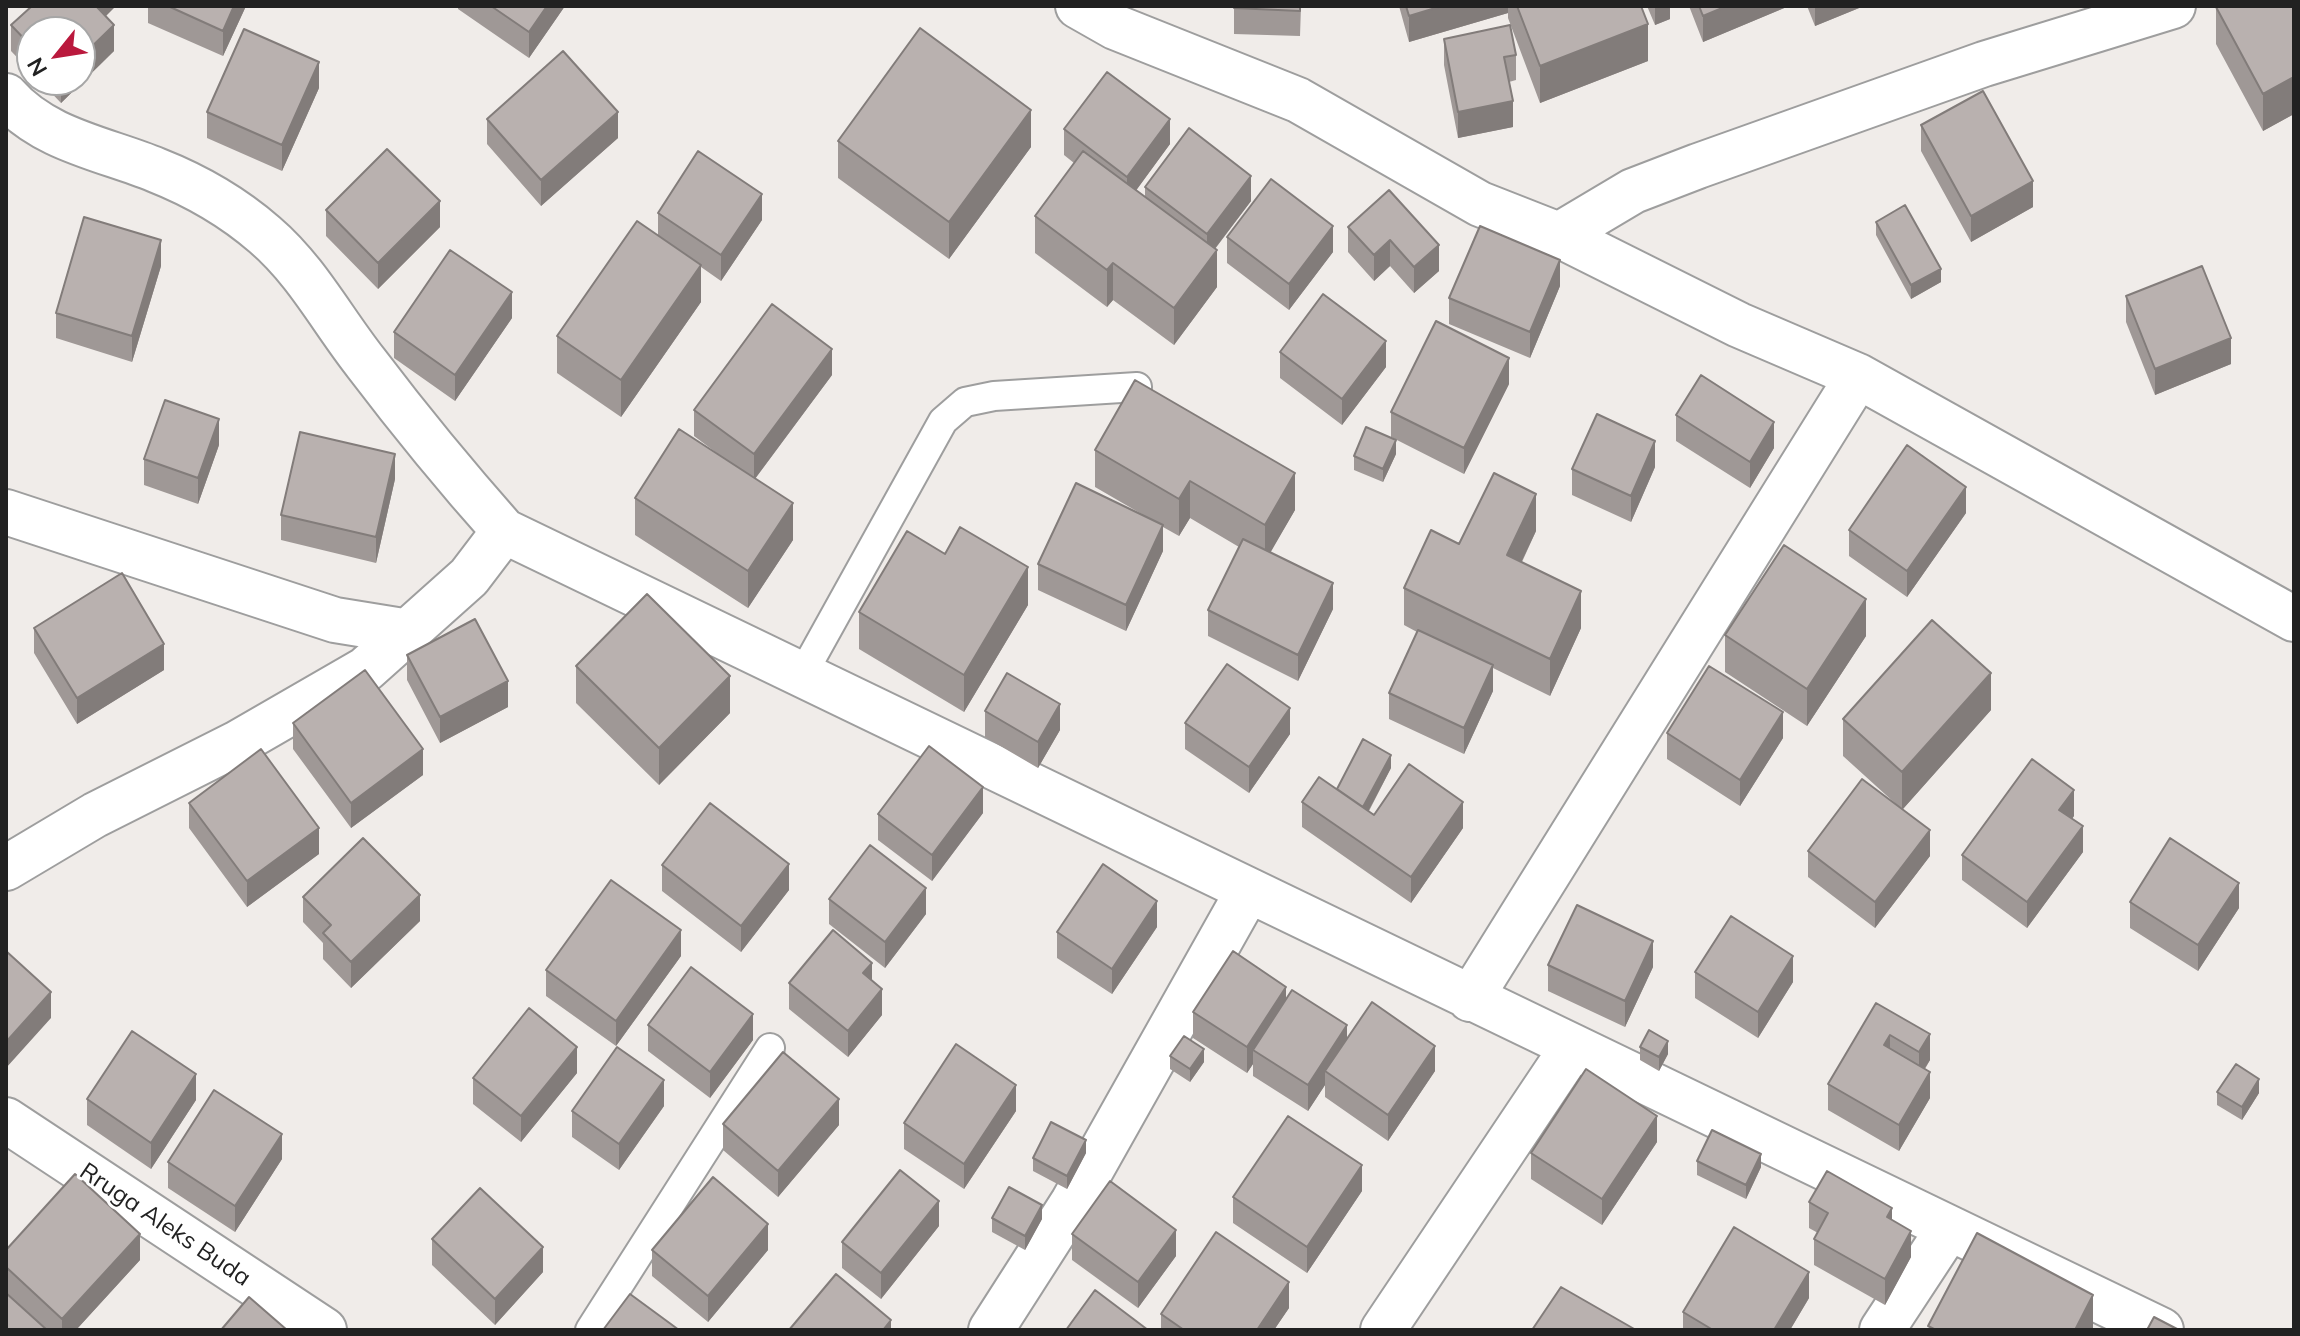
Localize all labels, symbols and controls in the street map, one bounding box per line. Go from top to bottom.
north arrow [16,16,96,96]
text: N [21,53,53,81]
street label: Rruga Aleks Buda [74,1157,256,1293]

